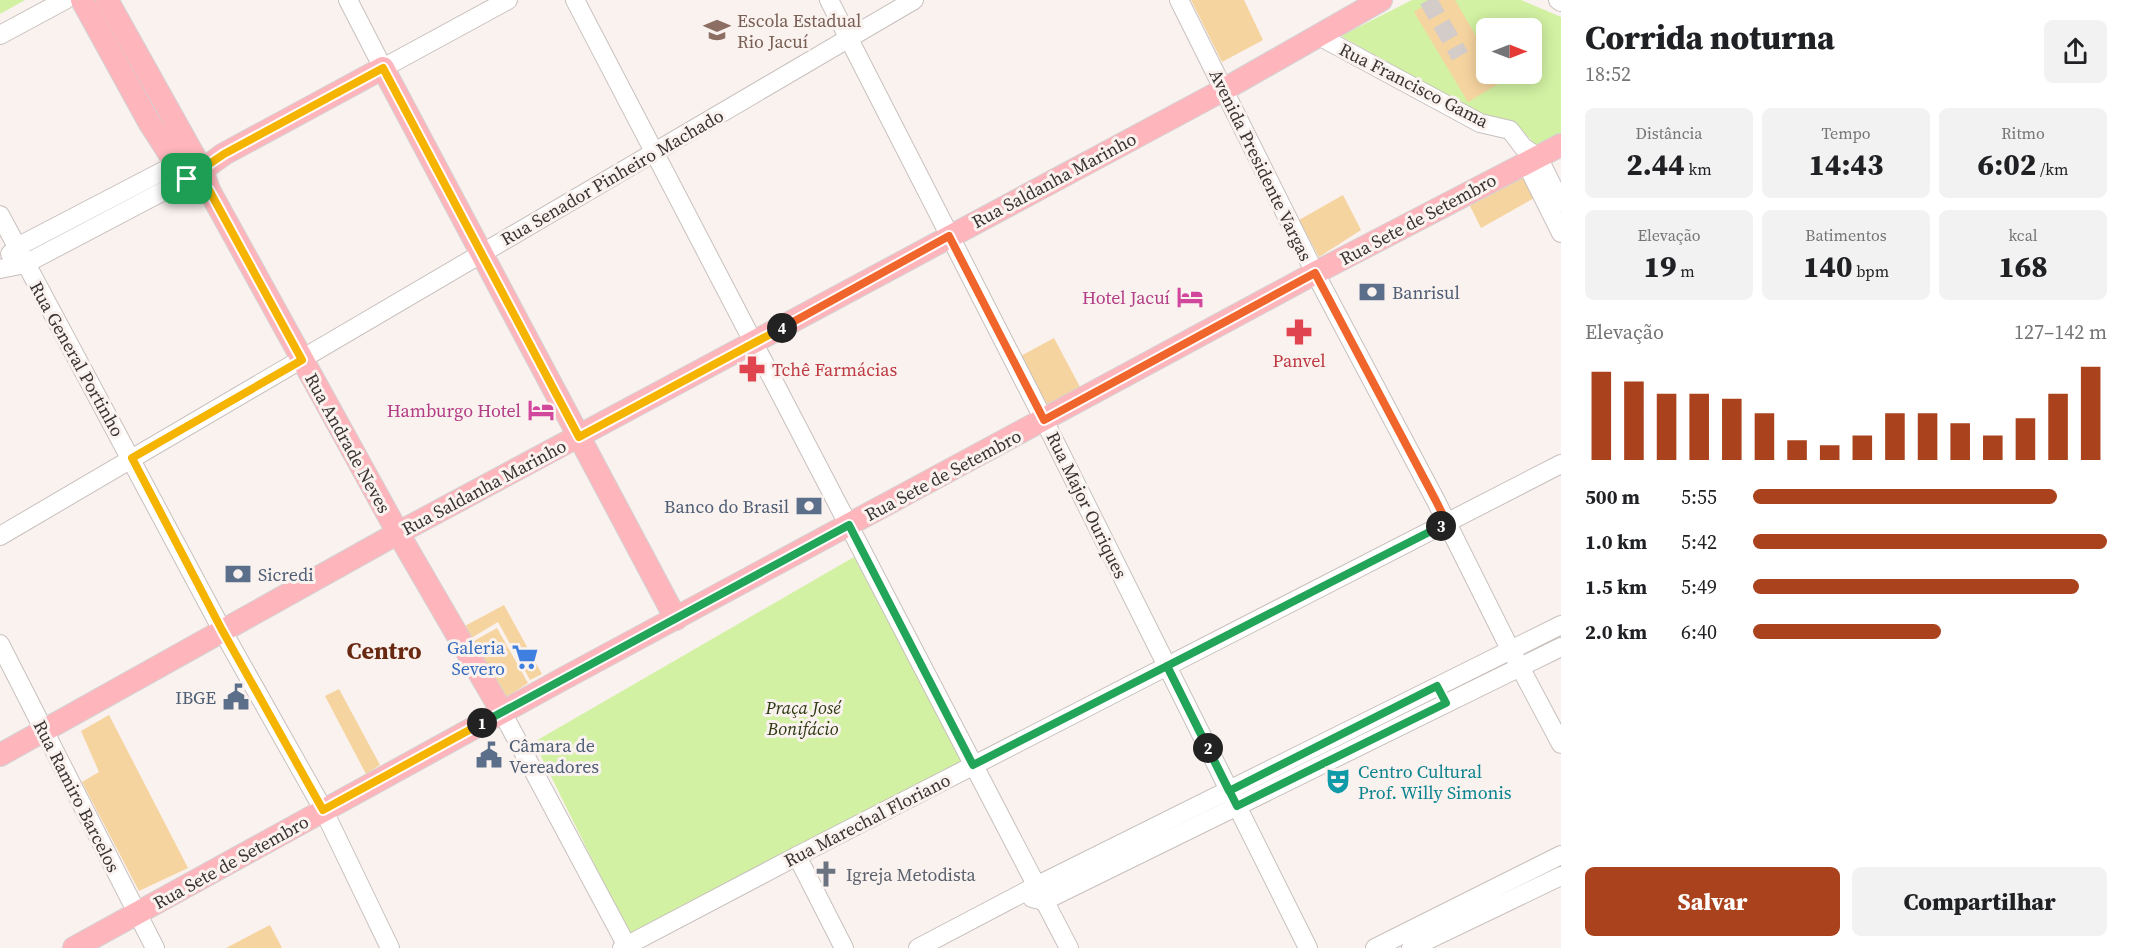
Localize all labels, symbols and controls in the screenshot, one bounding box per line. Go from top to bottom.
place label: Escola Estadual Rio Jacuí [737,8,861,54]
school or university icon: Escola Estadual Rio Jacuí [702,15,732,45]
text: Corrida noturna [1585,15,1835,60]
north arrow [1476,18,1542,84]
map controls [1476,18,1542,84]
button: share [2044,20,2107,83]
street label: Rua Francisco Gama [1335,37,1494,134]
text: 18:52 [1585,60,1631,88]
street label: Avenida Presidente Vargas [1204,65,1318,265]
street label: Rua Senador Pinheiro Machado [496,103,728,251]
text: Distância [1636,122,1702,144]
text: Tempo [1822,122,1871,144]
text: Ritmo [2001,122,2045,144]
street label: Rua Saldanha Marinho [967,126,1141,234]
text: 2.44 [1626,144,1685,185]
text: 14:43 [1808,144,1884,185]
text: 6:02 [1978,144,2036,185]
pin [161,153,212,204]
text: km [1685,158,1712,180]
text: /km [2036,158,2068,180]
icon: arrive [170,162,203,195]
street label: Rua Sete de Setembro [1335,167,1501,271]
text: Elevação [1637,224,1701,246]
text: Batimentos [1805,224,1887,246]
text: kcal [2008,224,2038,246]
text: 19 [1643,246,1676,287]
text: 140 [1803,246,1853,287]
text: 168 [1998,246,2048,287]
text: m [1676,260,1695,282]
text: bpm [1853,260,1889,282]
street label: Rua General Portinho [24,277,130,441]
bank icon: Banrisul [1357,277,1387,307]
place label: Banrisul [1392,280,1460,305]
hotel icon: Hotel Jacuí [1175,282,1205,312]
place label: Hotel Jacuí [1082,285,1170,310]
pin: 4 [767,313,797,343]
text: 4 [778,317,786,339]
pharmacy icon: Panvel [1284,317,1314,347]
text: Elevação [1585,318,1664,346]
text: 127–142 m [2014,318,2107,346]
place label: Panvel [1272,348,1326,373]
pharmacy icon: Tchê Farmácias [737,354,767,384]
place label: Tchê Farmácias [772,357,897,382]
street label: Rua Andrade Neves [299,369,397,518]
hotel icon: Hamburgo Hotel [526,395,556,425]
place label: Hamburgo Hotel [387,398,521,423]
street label: Rua Sete de Setembro [860,423,1026,527]
street label: Rua Major Ouriques [1041,427,1134,583]
street label: Rua Saldanha Marinho [397,433,571,541]
text: 500 m [1585,483,1640,511]
text: 5:55 [1681,483,1717,511]
bank icon: Banco do Brasil [794,491,824,521]
place label: Banco do Brasil [664,494,789,519]
pin: 3 [1426,511,1456,541]
text: 3 [1437,515,1445,537]
text: 1.0 km [1585,528,1647,556]
text: 5:42 [1681,528,1717,556]
bank icon: Sicredi [223,559,253,589]
place label: Sicredi [258,562,314,587]
text: 1.5 km [1585,573,1647,601]
text: 5:49 [1681,573,1717,601]
text: 2.0 km [1585,618,1647,646]
text: 6:40 [1681,618,1717,646]
district label: Centro [347,634,422,667]
place label: Galeria Severo [447,635,506,681]
supermarket icon: Galeria Severo [510,642,540,672]
public building icon: IBGE [221,682,251,712]
place label: IBGE [175,685,216,710]
park label: Praça José Bonifácio [764,695,842,741]
pin: 1 [467,708,497,738]
text: 1 [478,712,486,734]
street label: Rua Ramiro Barcelos [28,716,126,877]
place label: Câmara de Vereadores [509,733,599,779]
pin: 2 [1193,733,1223,763]
text: 2 [1204,737,1212,759]
public building icon: Câmara de Vereadores [474,740,504,770]
place label: Centro Cultural Prof. Willy Simonis [1358,759,1512,805]
theatre icon: Centro Cultural Prof. Willy Simonis [1323,766,1353,796]
street label: Rua Marechal Floriano [780,767,955,873]
street label: Rua Sete de Setembro [149,809,313,915]
church icon: Igreja Metodista [811,859,841,889]
place label: Igreja Metodista [846,862,977,887]
button: Salvar [1585,867,1840,936]
button: Compartilhar [1852,867,2107,936]

